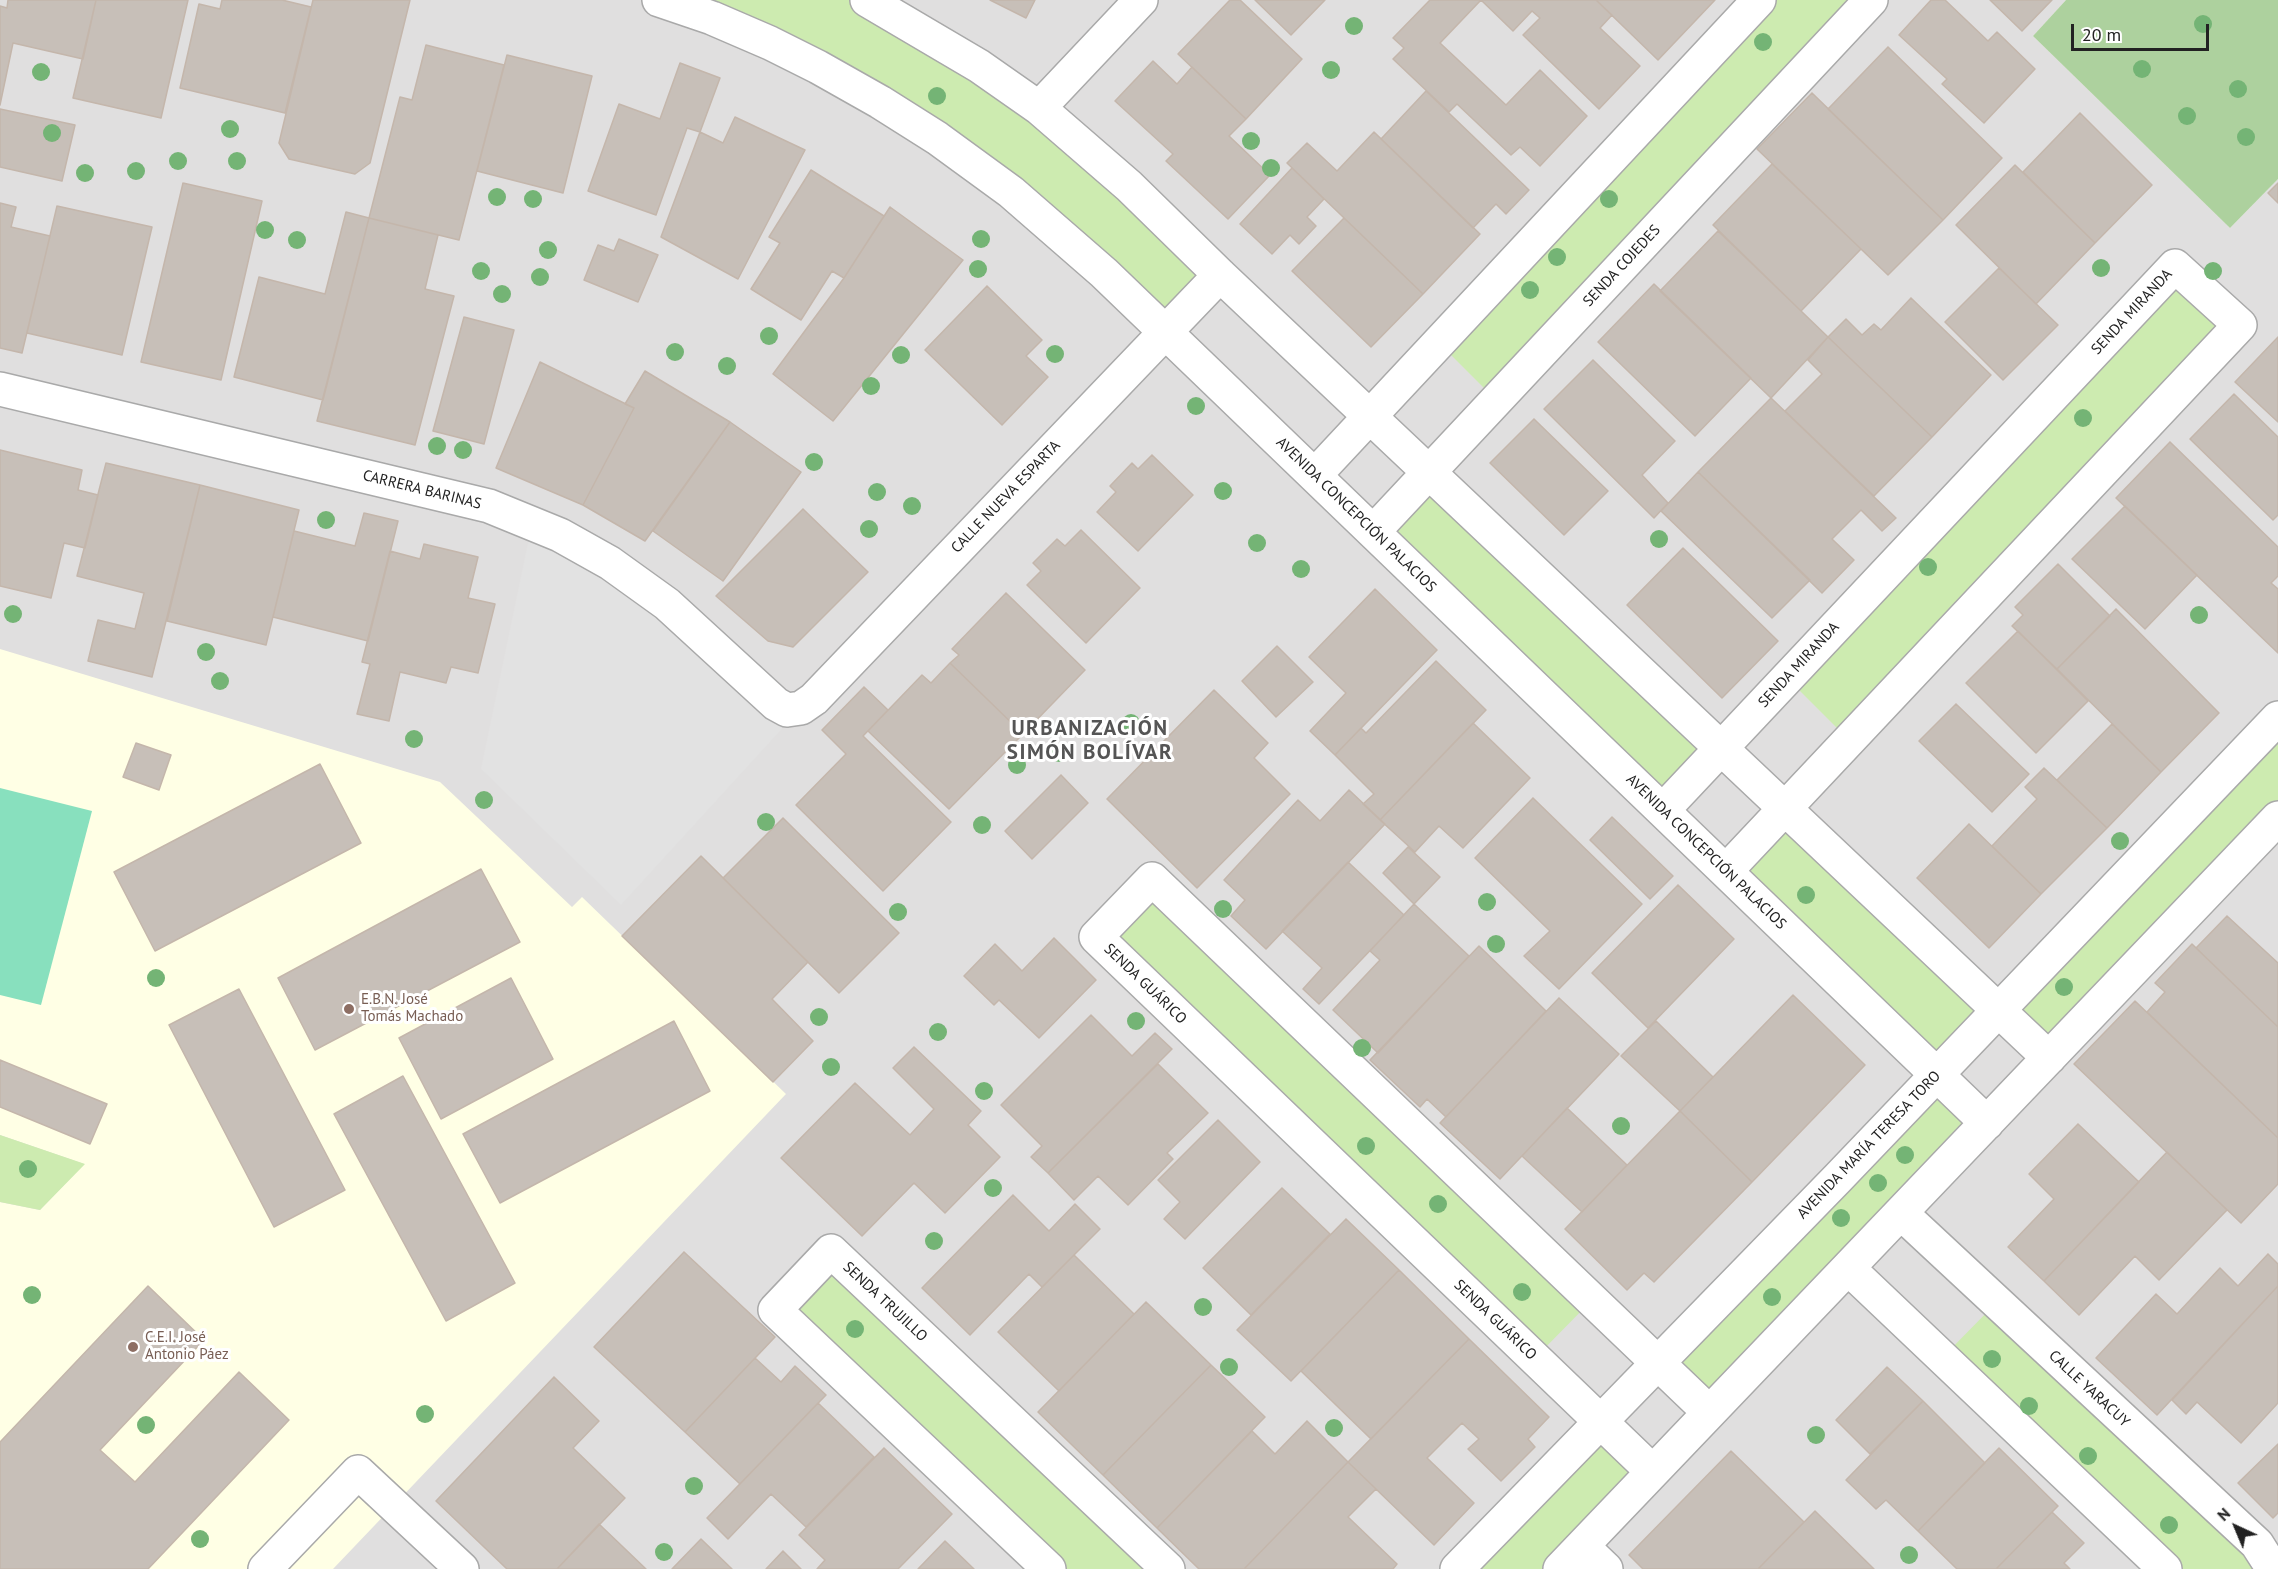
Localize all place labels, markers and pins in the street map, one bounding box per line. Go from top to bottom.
place label: E.B.N. José Tomás Machado [361,991,463,1026]
marker: E.B.N. José Tomás Machado [342,1002,356,1016]
place label: C.E.I. José Antonio Páez [145,1329,229,1364]
marker: C.E.I. José Antonio Páez [126,1340,140,1354]

